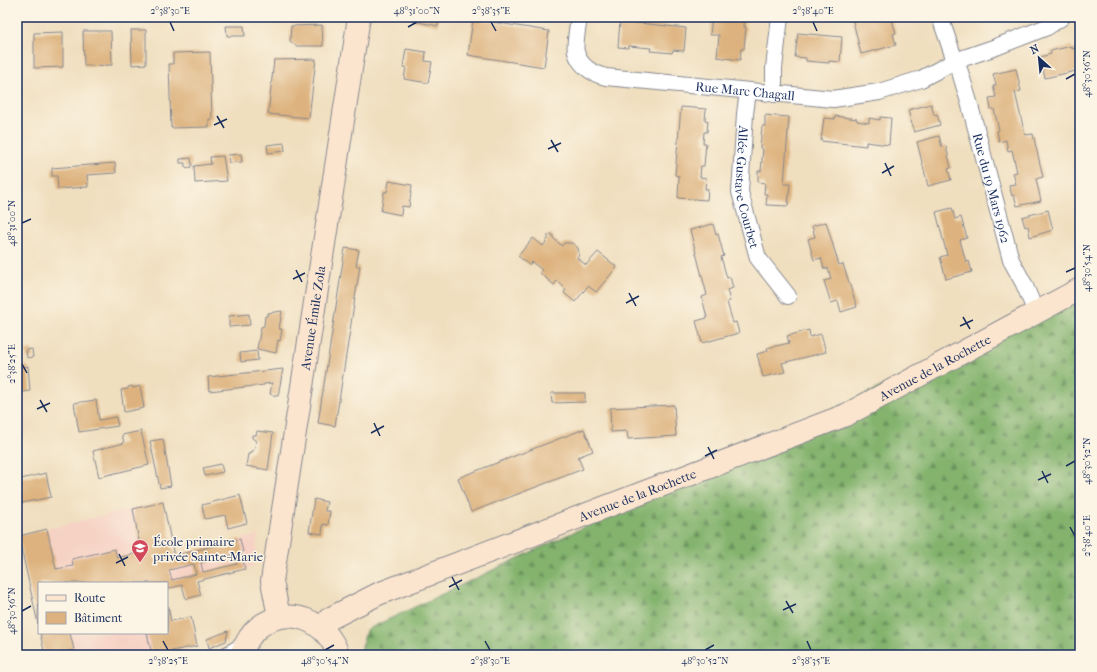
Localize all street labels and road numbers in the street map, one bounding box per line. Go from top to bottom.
street label: Rue Marc Chagall [695,78,796,103]
street label: Allée Gustave Courbet [732,124,763,250]
street label: Rue du 19 Mars 1962 [970,131,1014,245]
street label: Avenue Émile Zola [297,264,328,372]
street label: Avenue de la Rochette [875,331,994,404]
street label: Avenue de la Rochette [576,465,699,524]

